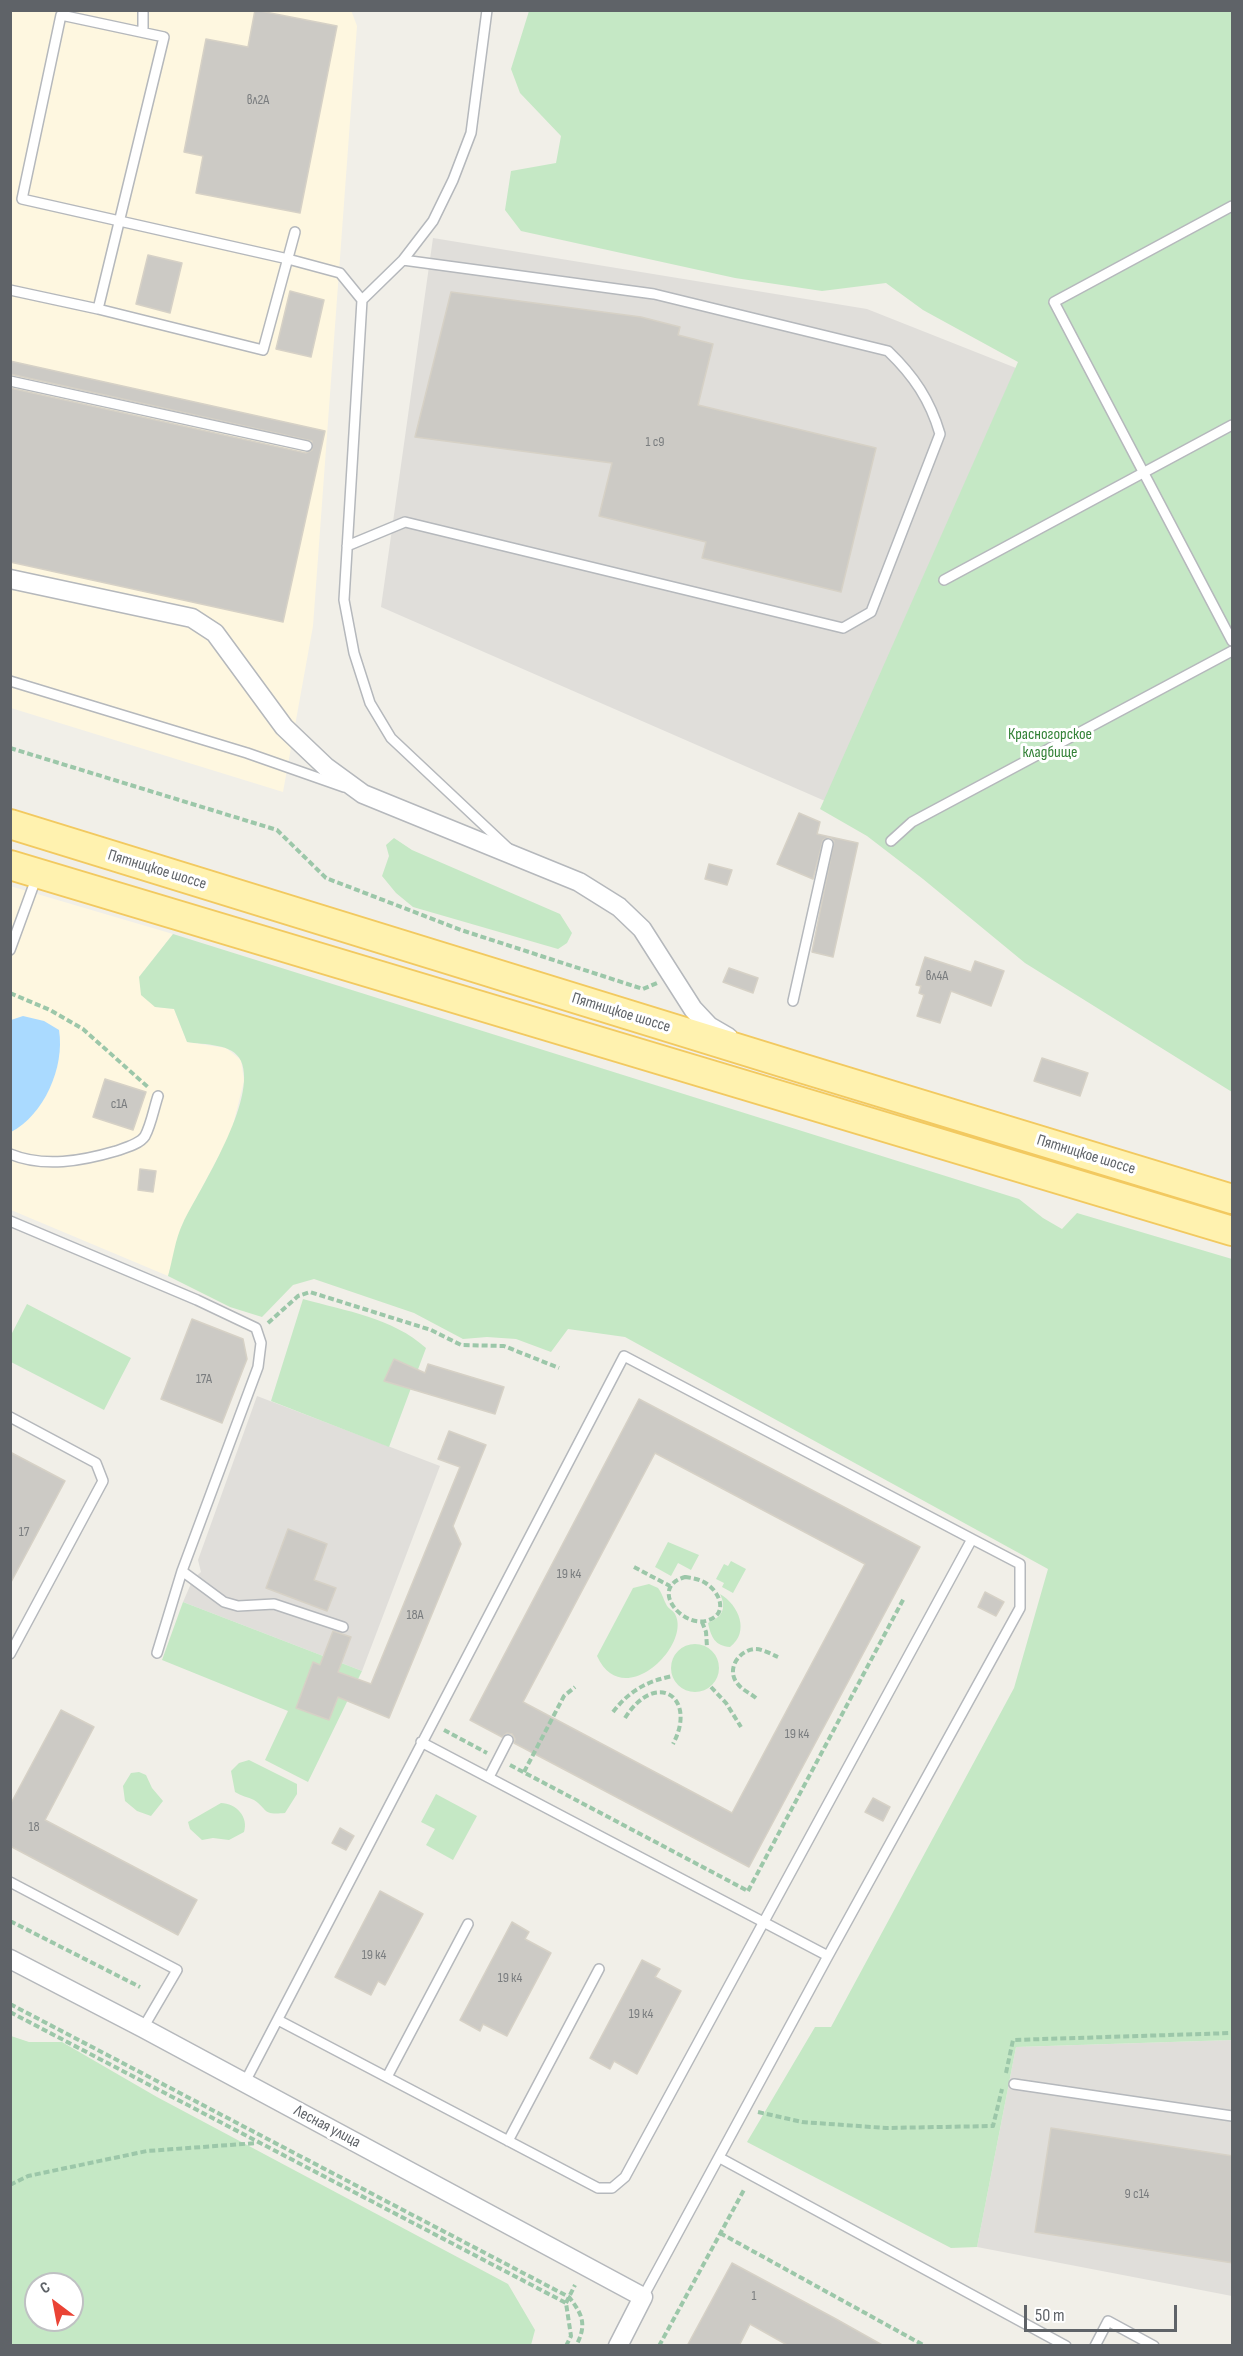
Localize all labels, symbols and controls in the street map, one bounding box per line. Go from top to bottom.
house number: вл2A [247,92,269,108]
house number: 1 с9 [646,434,664,450]
park label: Красногорское кладбище [1008,725,1092,763]
street label: Пятницкое шоссе [105,846,209,894]
house number: вл4A [926,968,948,984]
street label: Пятницкое шоссе [569,989,673,1037]
house number: с1A [111,1096,127,1112]
street label: Пятницкое шоссе [1034,1131,1138,1179]
house number: 17А [196,1371,212,1387]
house number: 17 [19,1524,29,1540]
house number: 19 к4 [557,1566,581,1582]
house number: 18А [406,1607,424,1623]
house number: 19 к4 [785,1726,809,1742]
house number: 18 [28,1819,40,1835]
house number: 19 к4 [362,1947,386,1963]
house number: 19 к4 [498,1970,522,1986]
house number: 19 к4 [629,2006,653,2022]
street label: Лесная улица [290,2101,364,2153]
house number: 9 с14 [1125,2186,1149,2202]
north arrow [24,2272,84,2332]
text: С [37,2278,54,2298]
house number: 1 [752,2288,756,2304]
scale bar [1027,2293,1180,2331]
text: 50 m [1035,2305,1065,2326]

